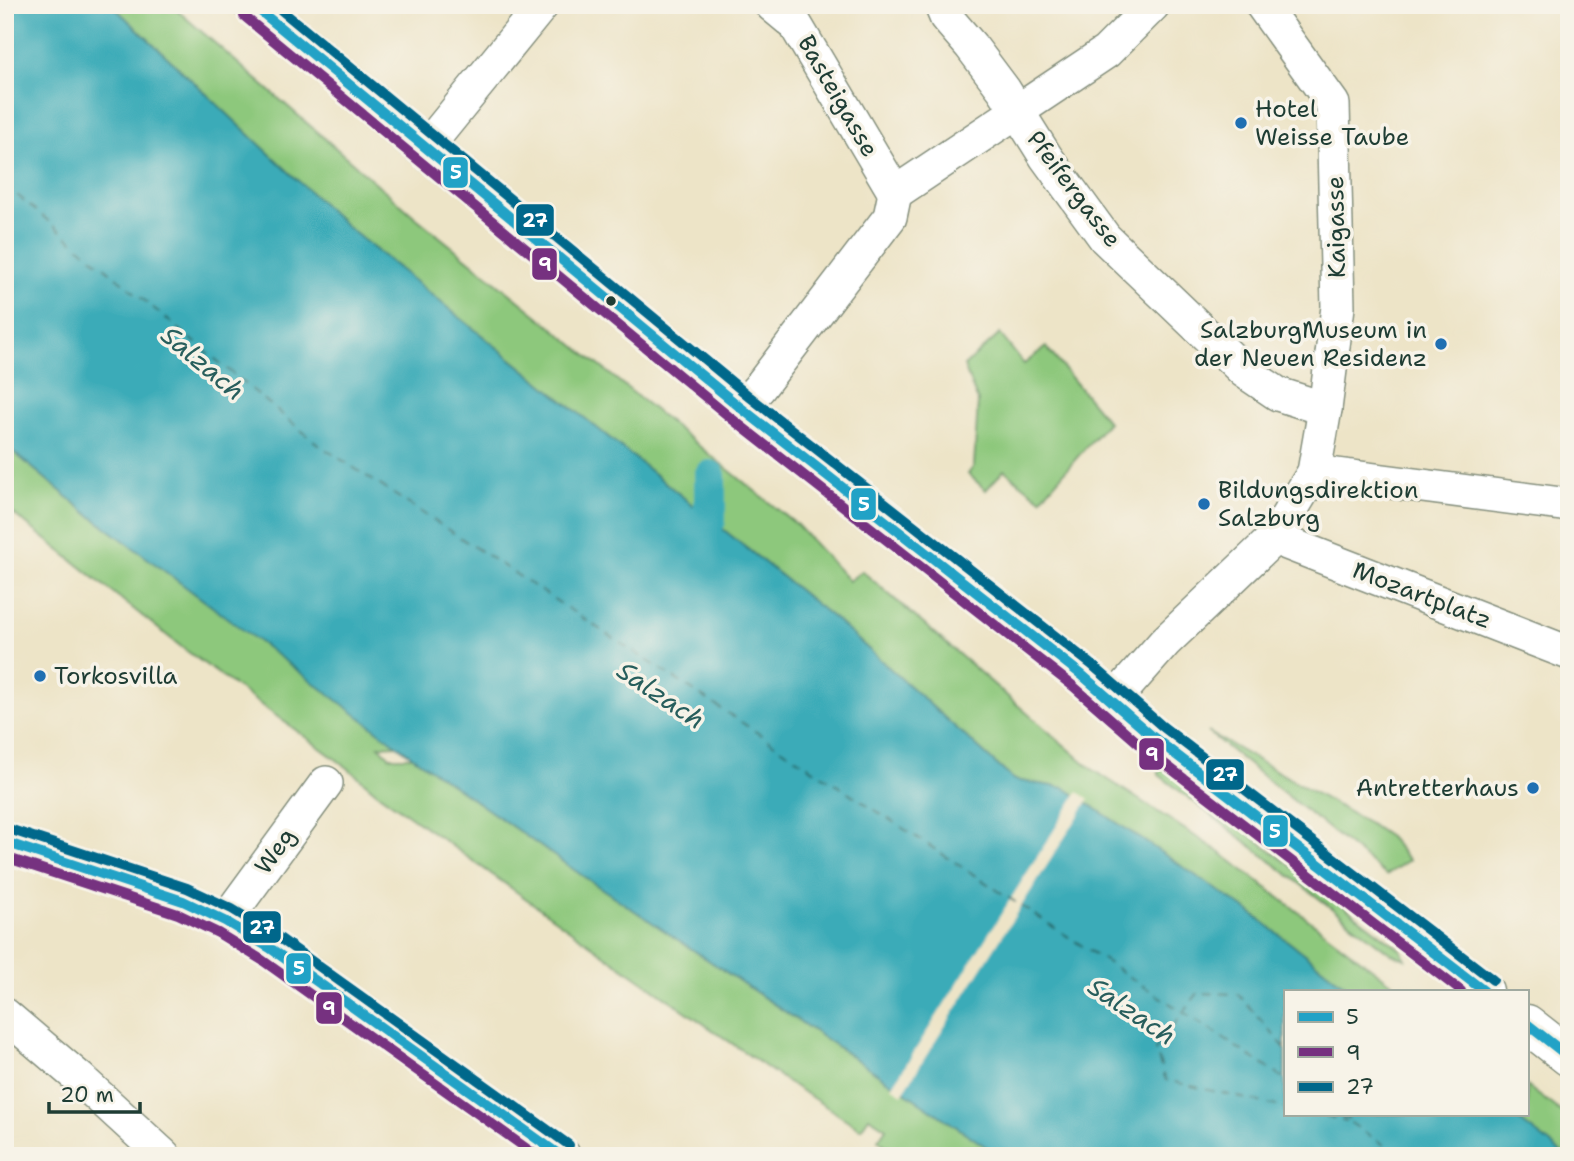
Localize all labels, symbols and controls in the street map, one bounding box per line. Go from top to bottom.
street label: Basteigasse [790,29,886,163]
place label: Hotel Weisse Taube [1255,93,1409,153]
marker: Hotel Weisse Taube [1233,115,1249,131]
street label: Pfeifergasse [1020,124,1128,254]
line badge: 5 [442,156,469,189]
text: 5 [450,160,462,185]
street label: Kaigasse [1319,176,1353,278]
line badge: 27 [515,203,555,237]
text: 27 [522,208,548,233]
line badge: 9 [531,247,558,281]
text: 9 [538,252,552,277]
unlabelled marker [604,294,618,308]
place label: SalzburgMuseum in der Neuen Residenz [1194,314,1427,374]
water label: Salzach [154,317,252,408]
marker: SalzburgMuseum in der Neuen Residenz [1433,336,1449,352]
place label: Bildungsdirektion Salzburg [1218,474,1418,534]
line badge: 5 [850,487,877,521]
text: 5 [858,492,870,517]
marker: Bildungsdirektion Salzburg [1196,496,1212,512]
street label: Mozartplatz [1348,554,1496,636]
water label: Salzach [611,652,712,737]
place label: Torkosvilla [54,660,177,692]
marker: Torkosvilla [32,668,48,684]
line badge: 9 [1138,737,1165,771]
text: 9 [1145,742,1159,767]
line badge: 27 [1205,758,1245,791]
text: 27 [1212,762,1238,787]
place label: Antretterhaus [1356,772,1519,804]
marker: Antretterhaus [1525,780,1541,796]
line badge: 5 [1262,814,1289,848]
text: 5 [1269,819,1281,844]
street label: Weg [247,821,303,881]
line badge: 27 [242,910,282,944]
text: 27 [249,915,275,940]
line badge: 5 [285,952,312,985]
text: 5 [293,956,305,981]
water label: Salzach [1082,968,1183,1053]
legend [1284,990,1528,1116]
line badge: 9 [315,991,343,1025]
text: 9 [322,996,336,1021]
text: 5 [1346,1003,1359,1031]
text: 9 [1346,1039,1361,1067]
scale bar [49,1070,140,1114]
text: 27 [1346,1073,1374,1101]
text: 20 m [60,1081,114,1109]

